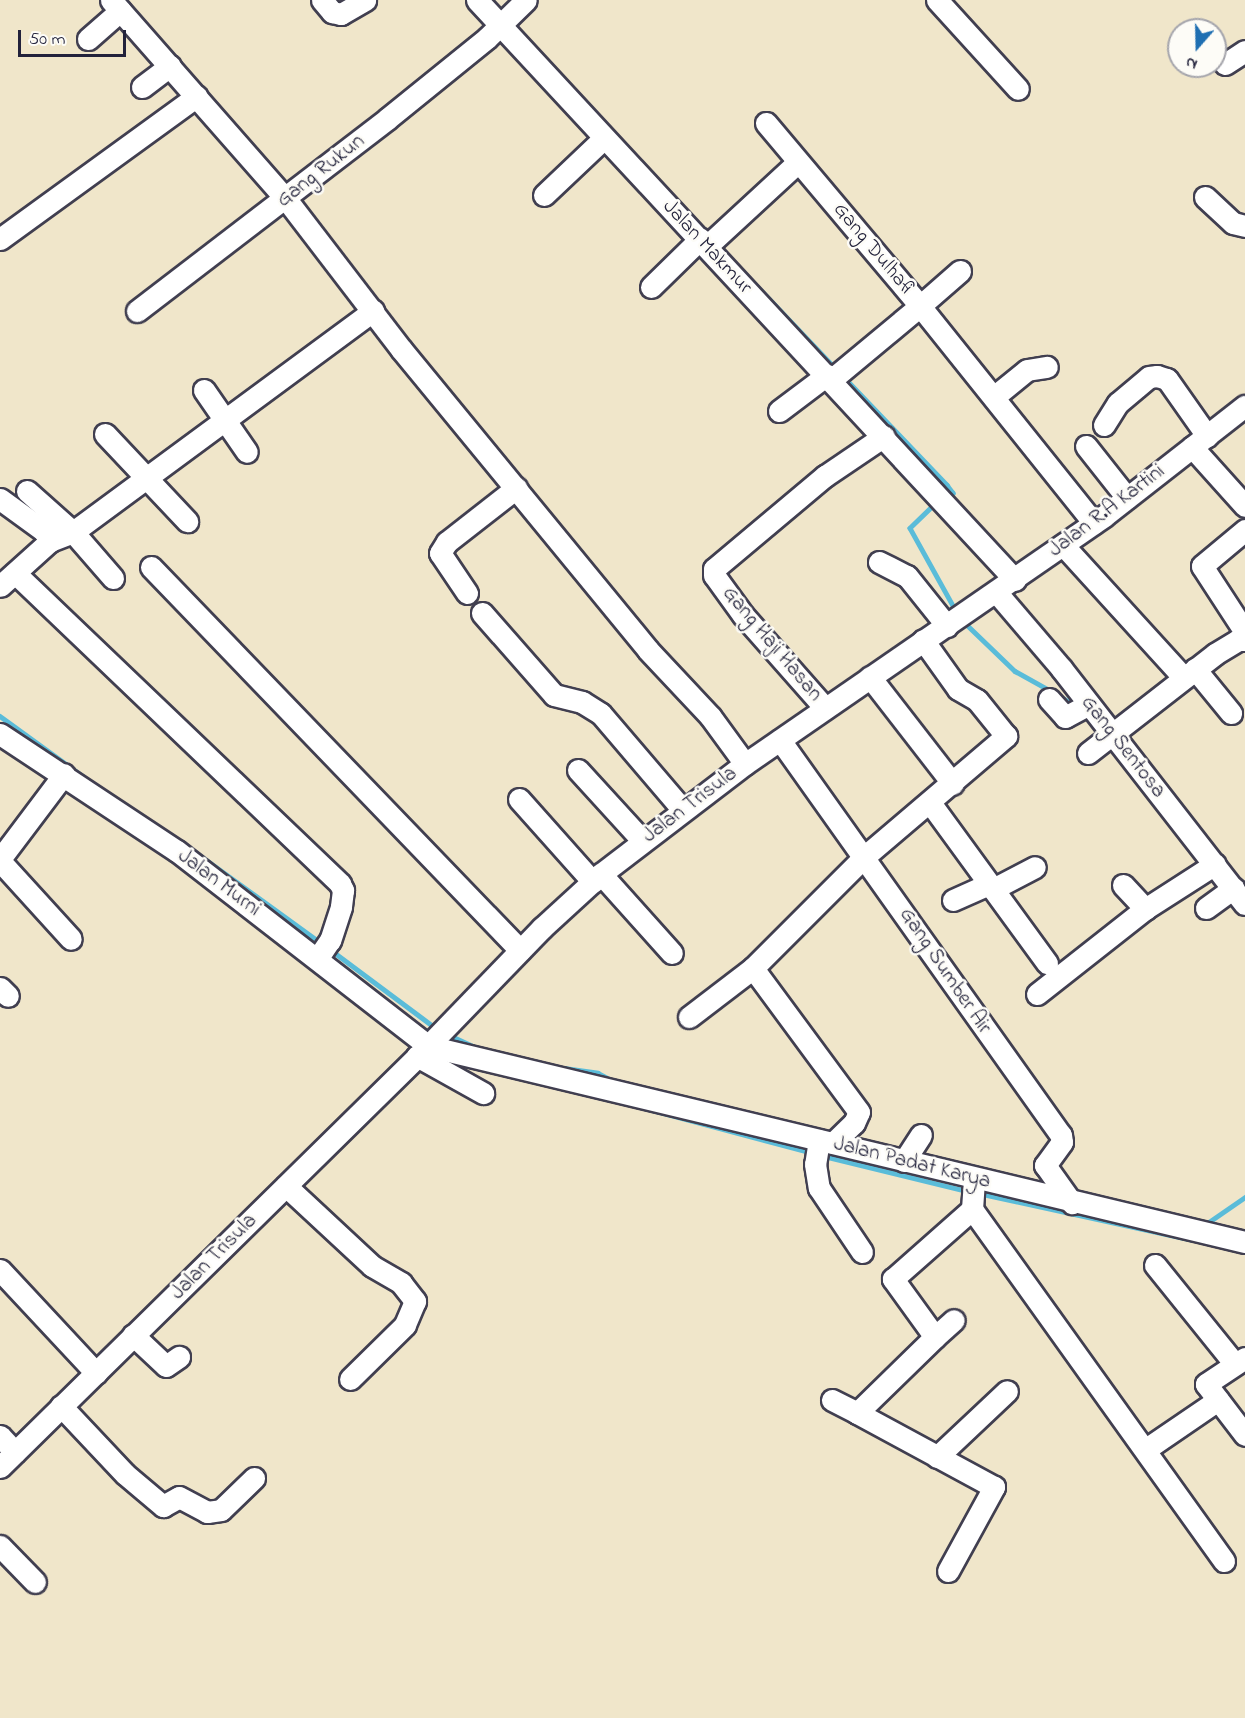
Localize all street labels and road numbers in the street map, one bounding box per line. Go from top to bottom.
street label: Gang Rukun [272,129,370,213]
street label: Jalan Makmur [657,194,757,300]
street label: Gang Dulhafi [827,198,921,302]
street label: Jalan R.A Kartini [1044,459,1170,563]
street label: Gang Haji Hasan [717,581,827,707]
street label: Gang Sentosa [1075,691,1171,803]
street label: Jalan Trisula [638,761,742,849]
street label: Jalan Murni [173,844,265,922]
street label: Gang Sumber Air [894,903,996,1039]
street label: Jalan Padat Karya [831,1131,993,1195]
street label: Jalan Trisula [166,1209,262,1305]

